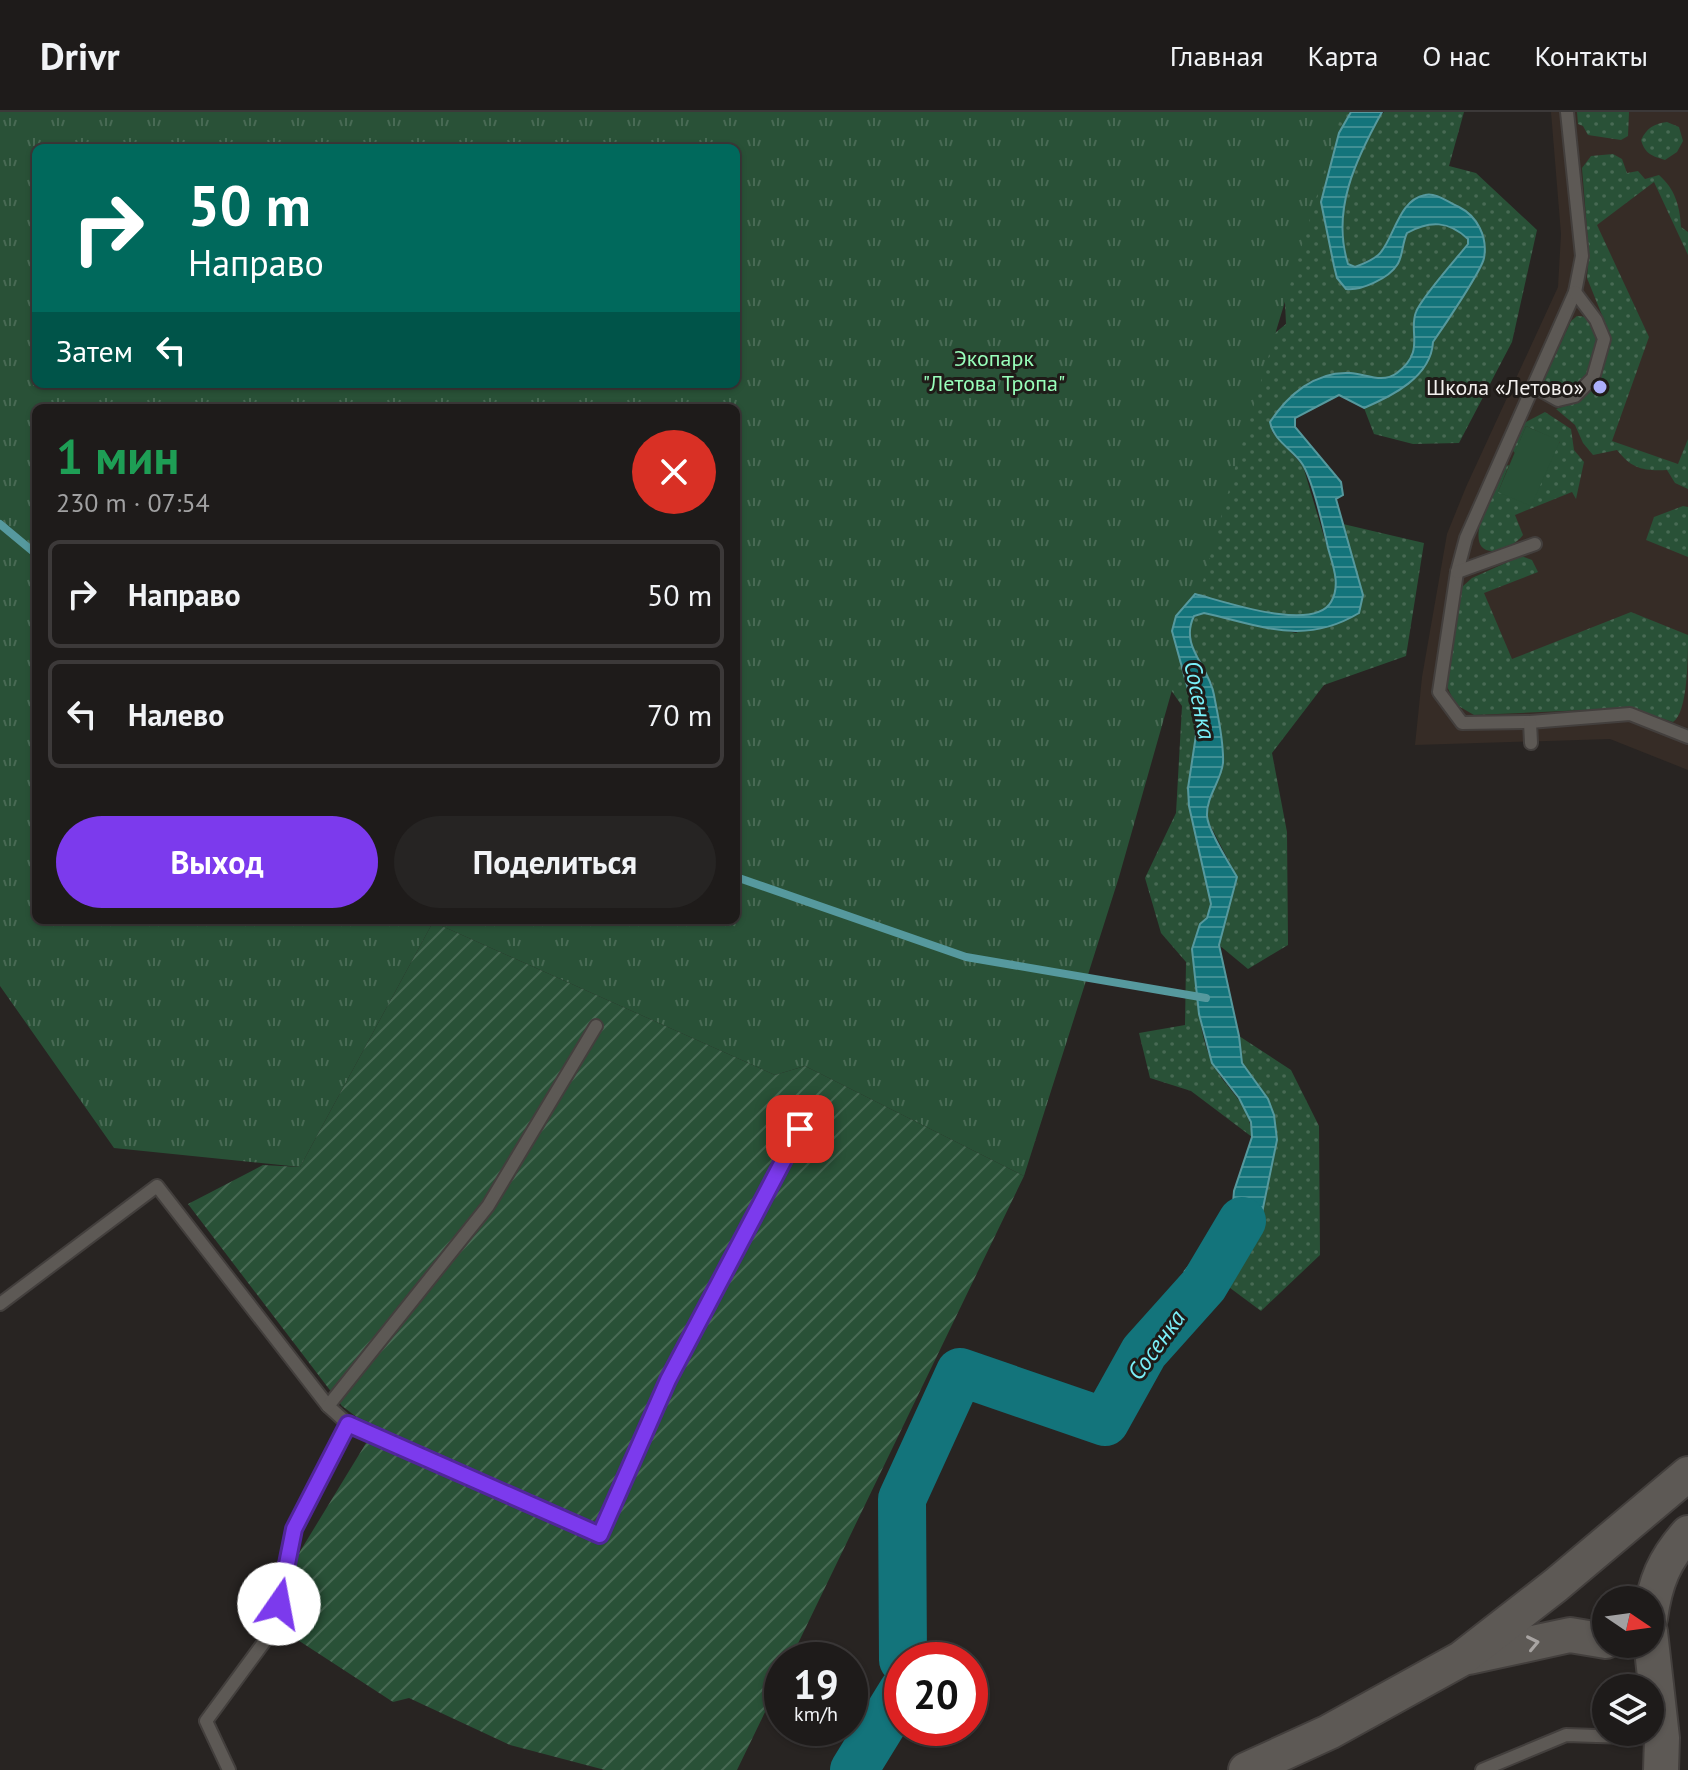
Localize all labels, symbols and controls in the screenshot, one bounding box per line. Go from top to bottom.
text: Drivr [40,31,120,80]
text: Главная [1170,37,1264,74]
text: Карта [1308,37,1378,74]
text: О нас [1422,37,1491,74]
text: Контакты [1535,37,1648,74]
text: 50 m [188,169,311,241]
icon: right [56,176,160,280]
text: Направо [188,239,324,286]
icon: left [149,328,193,372]
text: Затем [56,331,133,370]
park label: Экопарк "Летова Тропа" [923,344,1065,397]
place label: Школа «Летово» [1426,373,1584,401]
marker: Школа «Летово» [1591,378,1609,396]
text: 1 мин [56,425,179,487]
button: close [632,430,716,514]
text: 230 m · 07:54 [56,486,210,519]
icon: right [60,572,104,616]
text: Направо [128,575,241,614]
text: 50 m [647,575,712,614]
water label: Сосенка [1177,658,1223,742]
icon: left [60,692,104,736]
text: Налево [128,695,224,734]
text: 70 m [647,695,712,734]
button: Выход [56,816,378,908]
button: Поделиться [394,816,716,908]
pin [766,1095,834,1163]
icon: arrive [778,1107,822,1151]
water label: Сосенка [1120,1304,1192,1386]
position arrow [237,1562,321,1646]
north arrow [1592,1586,1664,1658]
map controls [1592,1586,1664,1746]
one-way arrow [1526,1635,1540,1652]
speed limit sign: 20 [884,1642,988,1746]
text: 19 [793,1658,839,1710]
button: layers [1592,1674,1664,1746]
text: km/h [794,1701,838,1727]

